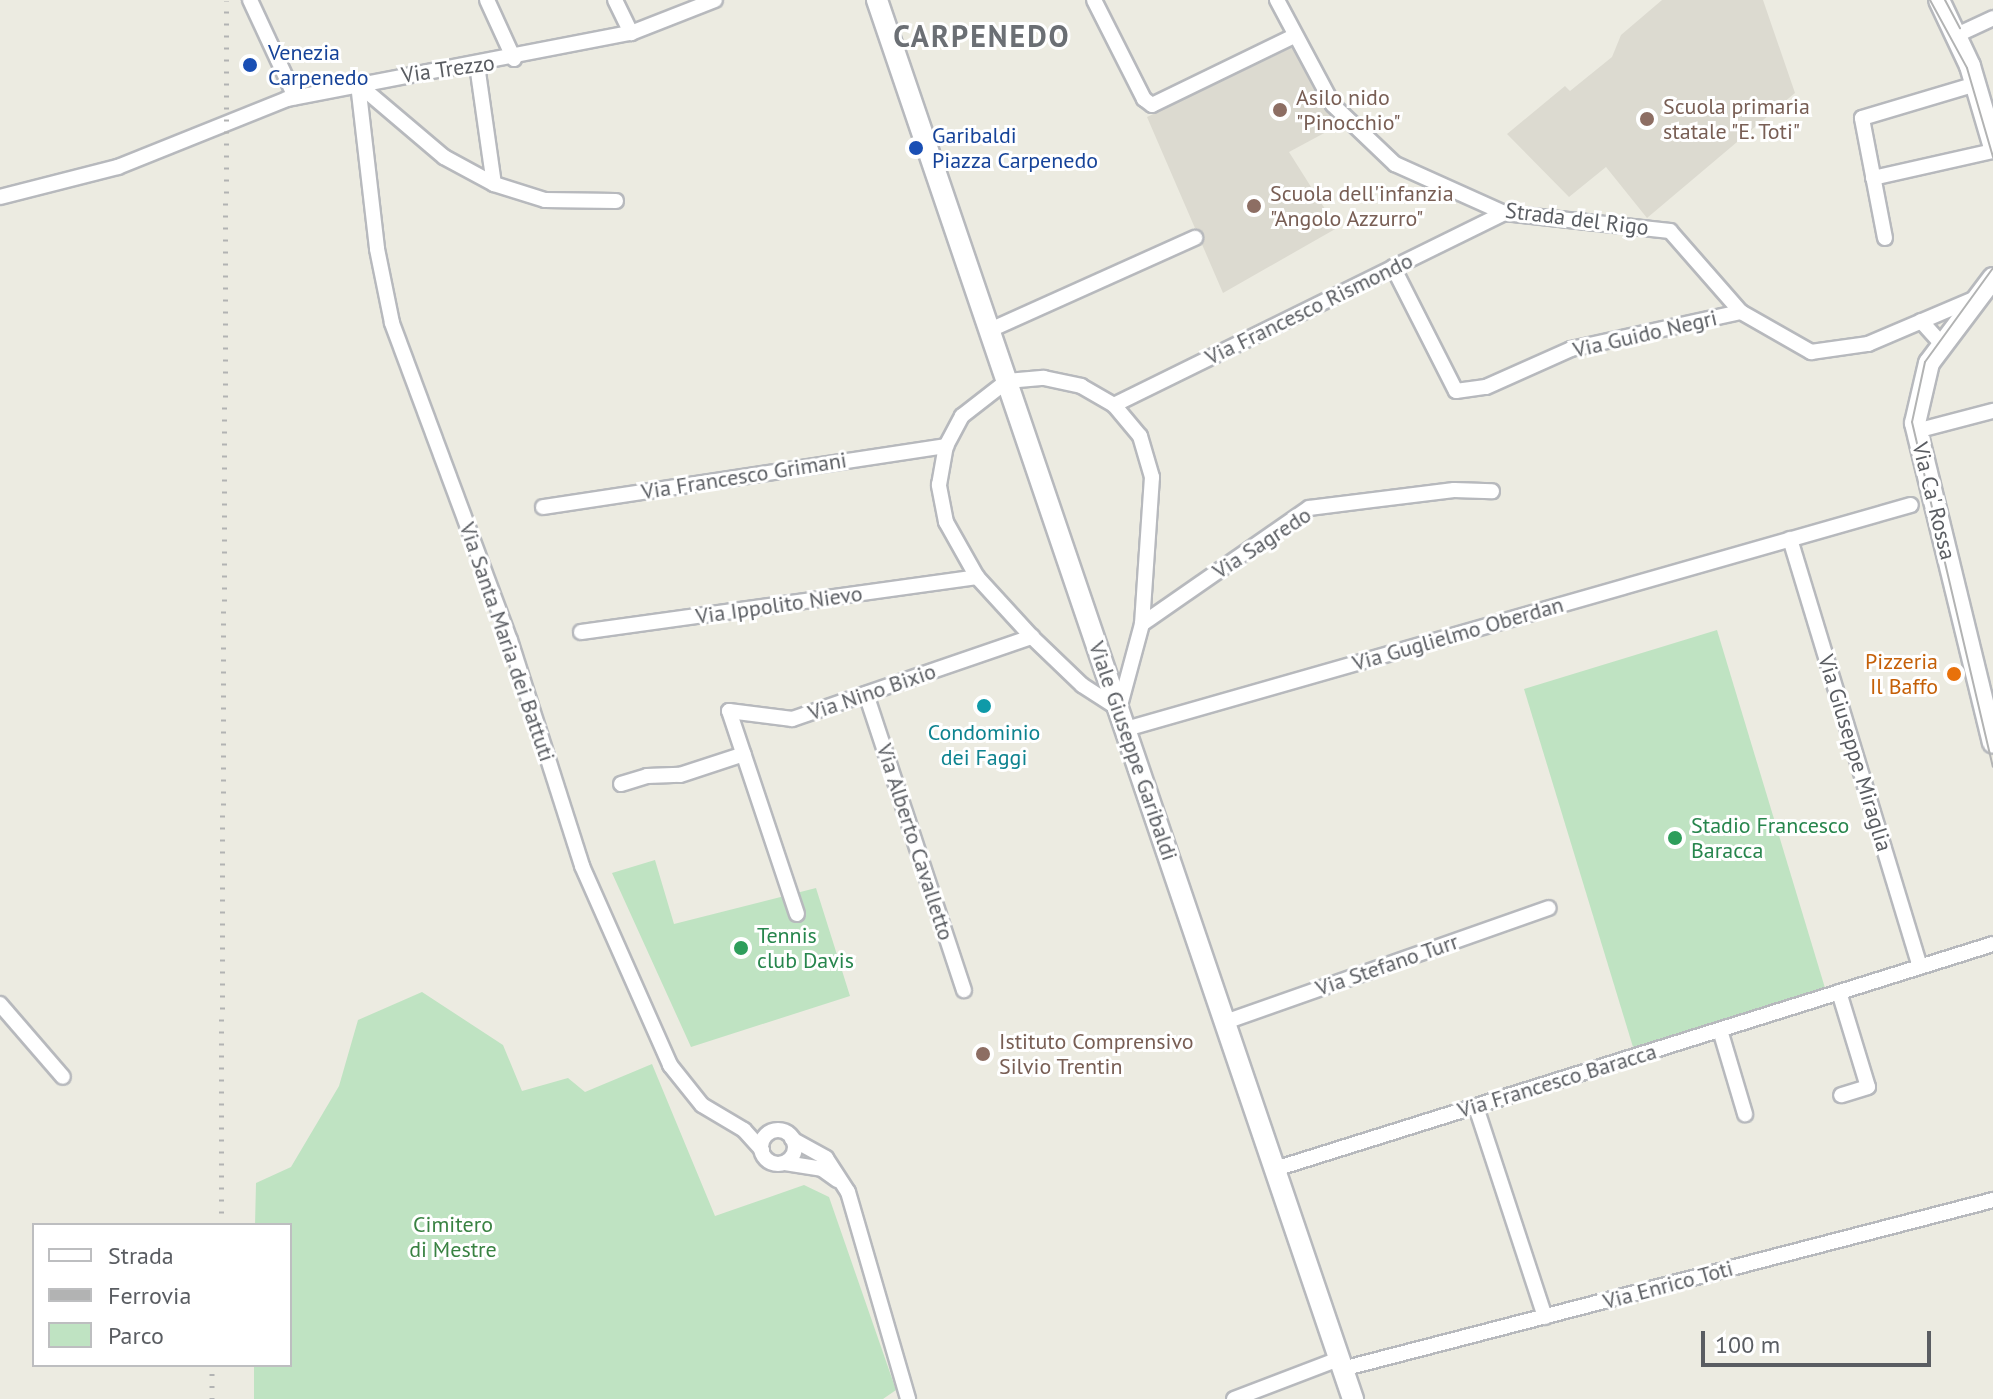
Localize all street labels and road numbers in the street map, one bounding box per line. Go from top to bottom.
street label: Via Trezzo [399,49,497,89]
street label: Strada del Rigo [1504,197,1650,241]
street label: Via Francesco Rismondo [1201,247,1417,371]
street label: Via Guido Negri [1570,305,1720,363]
street label: Via Ca' Rossa [1906,439,1962,563]
street label: Via Francesco Grimani [639,447,849,505]
street label: Via Sagredo [1208,501,1316,585]
street label: Via Santa Maria dei Battuti [454,519,560,765]
street label: Via Ippolito Nievo [694,580,864,630]
street label: Via Guglielmo Oberdan [1350,591,1566,677]
street label: Viale Giuseppe Garibaldi [1083,638,1183,864]
street label: Via Giuseppe Miraglia [1812,651,1898,855]
street label: Via Nino Bixio [805,658,939,726]
street label: Via Alberto Cavalletto [871,740,959,944]
street label: Via Stefano Turr [1312,928,1462,1002]
street label: Via Francesco Baracca [1454,1038,1660,1124]
street label: Via Enrico Toti [1600,1255,1736,1315]

